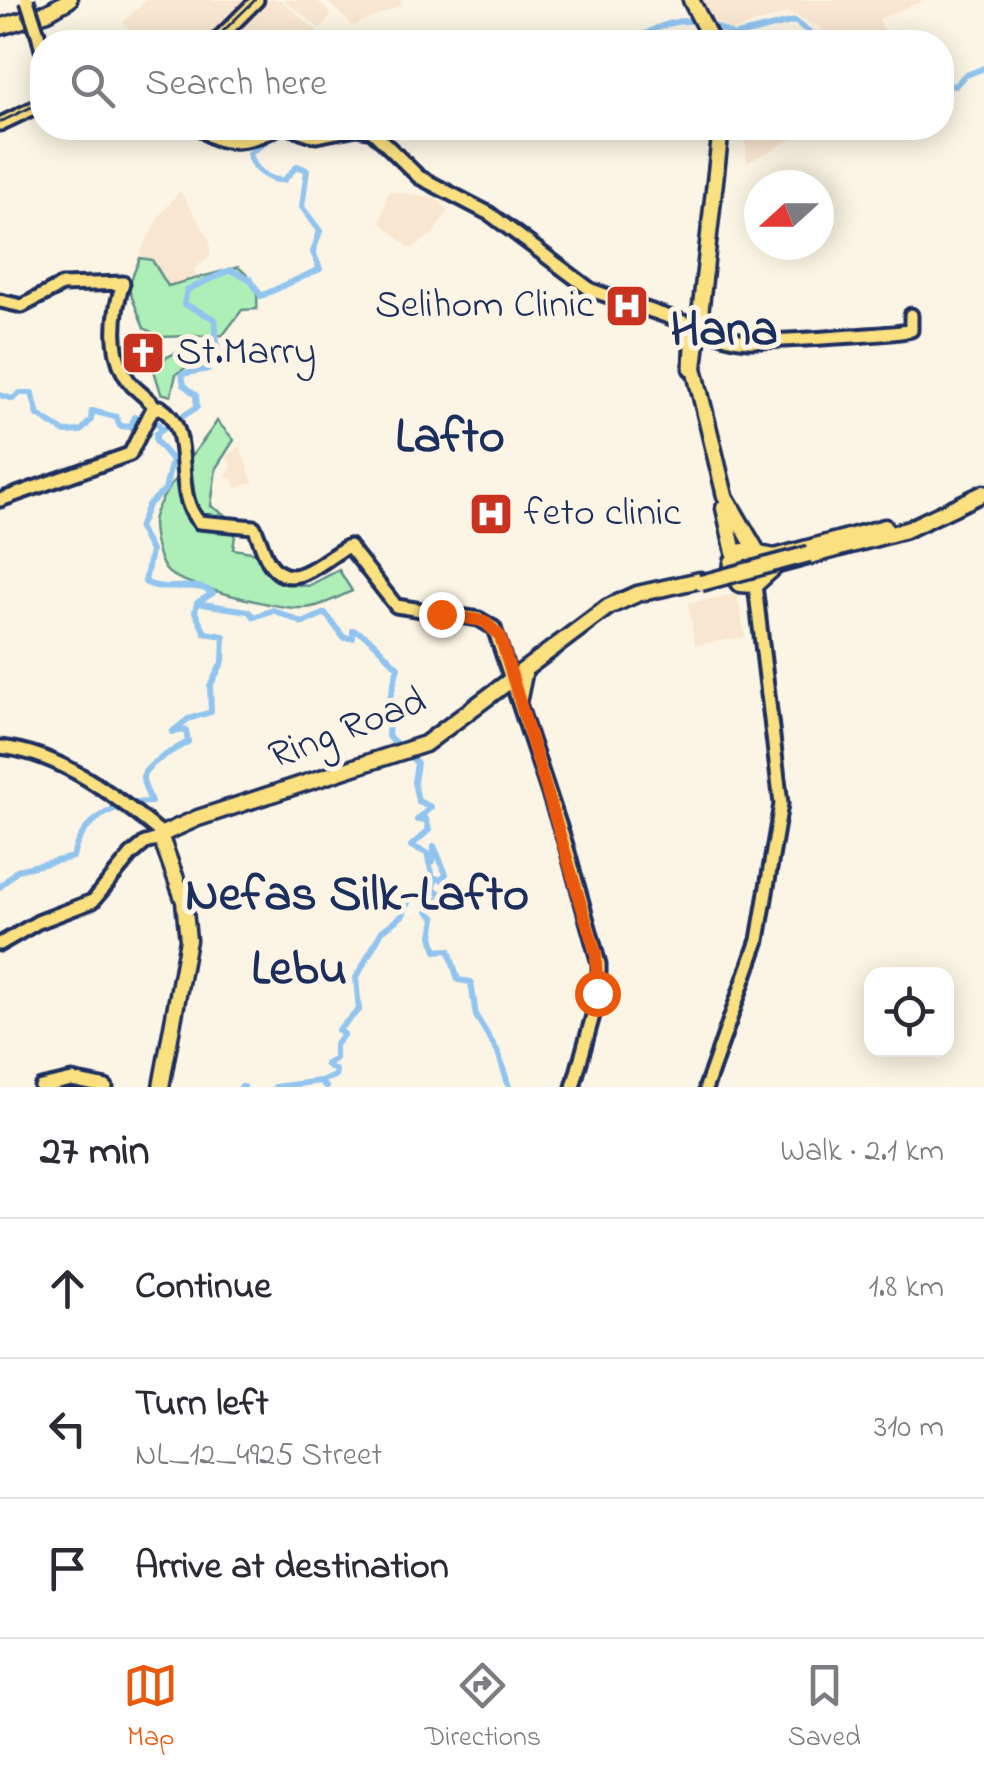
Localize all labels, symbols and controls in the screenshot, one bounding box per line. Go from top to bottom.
search box [30,30,954,140]
text: Search here [145,57,327,113]
icon: search [65,58,120,113]
north arrow [744,170,834,260]
place label: Selihom Clinic [375,277,594,336]
hospital icon: Selihom Clinic [604,283,650,329]
district label: Hana [670,295,778,368]
place label: St.Marry [176,324,316,383]
church icon: St.Marry [120,330,166,376]
district label: Lafto [395,402,505,475]
place label: feto clinic [524,485,681,544]
hospital icon: feto clinic [468,491,514,537]
route end [419,592,465,638]
street label: Ring Road [261,673,435,787]
district label: Nefas Silk-Lafto [185,860,529,933]
district label: Lebu [251,934,347,1007]
map controls [864,967,954,1057]
button: locate [864,967,954,1057]
route start [575,971,621,1017]
text: 27 min [40,1122,150,1183]
text: Walk · 2.1 km [780,1129,944,1176]
text: Continue [135,1260,271,1316]
icon: ahead [40,1261,95,1316]
text: 1.8 km [868,1265,944,1312]
text: Turn left [135,1377,268,1433]
icon: left [40,1401,95,1456]
text: 310 m [874,1405,944,1452]
text: NL_12_4925 Street [135,1433,382,1480]
text: Arrive at destination [135,1540,449,1596]
icon: arrive [40,1541,95,1596]
tab: Map [123,1658,178,1759]
tab: Directions [425,1658,541,1759]
tab: Saved [788,1658,861,1759]

